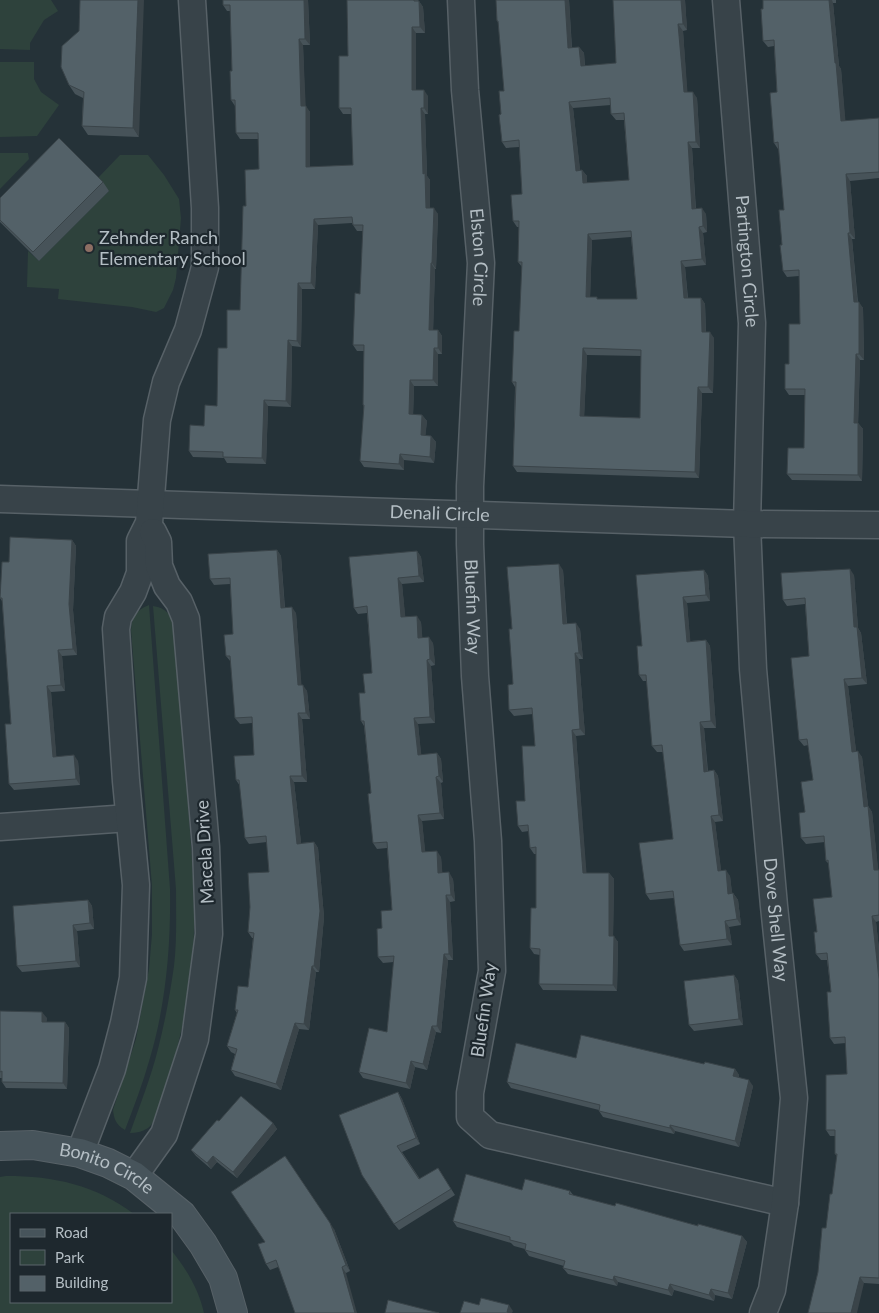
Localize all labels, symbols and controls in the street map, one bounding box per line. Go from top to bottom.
street label: Partington Circle [732,194,764,328]
street label: Elston Circle [466,207,493,307]
place label: Zehnder Ranch Elementary School [99,226,246,269]
marker: Zehnder Ranch Elementary School [83,242,95,254]
street label: Denali Circle [389,500,490,525]
street label: Bluefin Way [461,559,486,656]
street label: Macela Drive [190,800,218,905]
street label: Dove Shell Way [760,857,794,983]
street label: Bluefin Way [465,960,501,1059]
street label: Bonito Circle [58,1138,159,1198]
legend [10,1213,172,1303]
text: Road [55,1223,88,1241]
text: Park [55,1248,85,1266]
text: Building [55,1273,108,1291]

